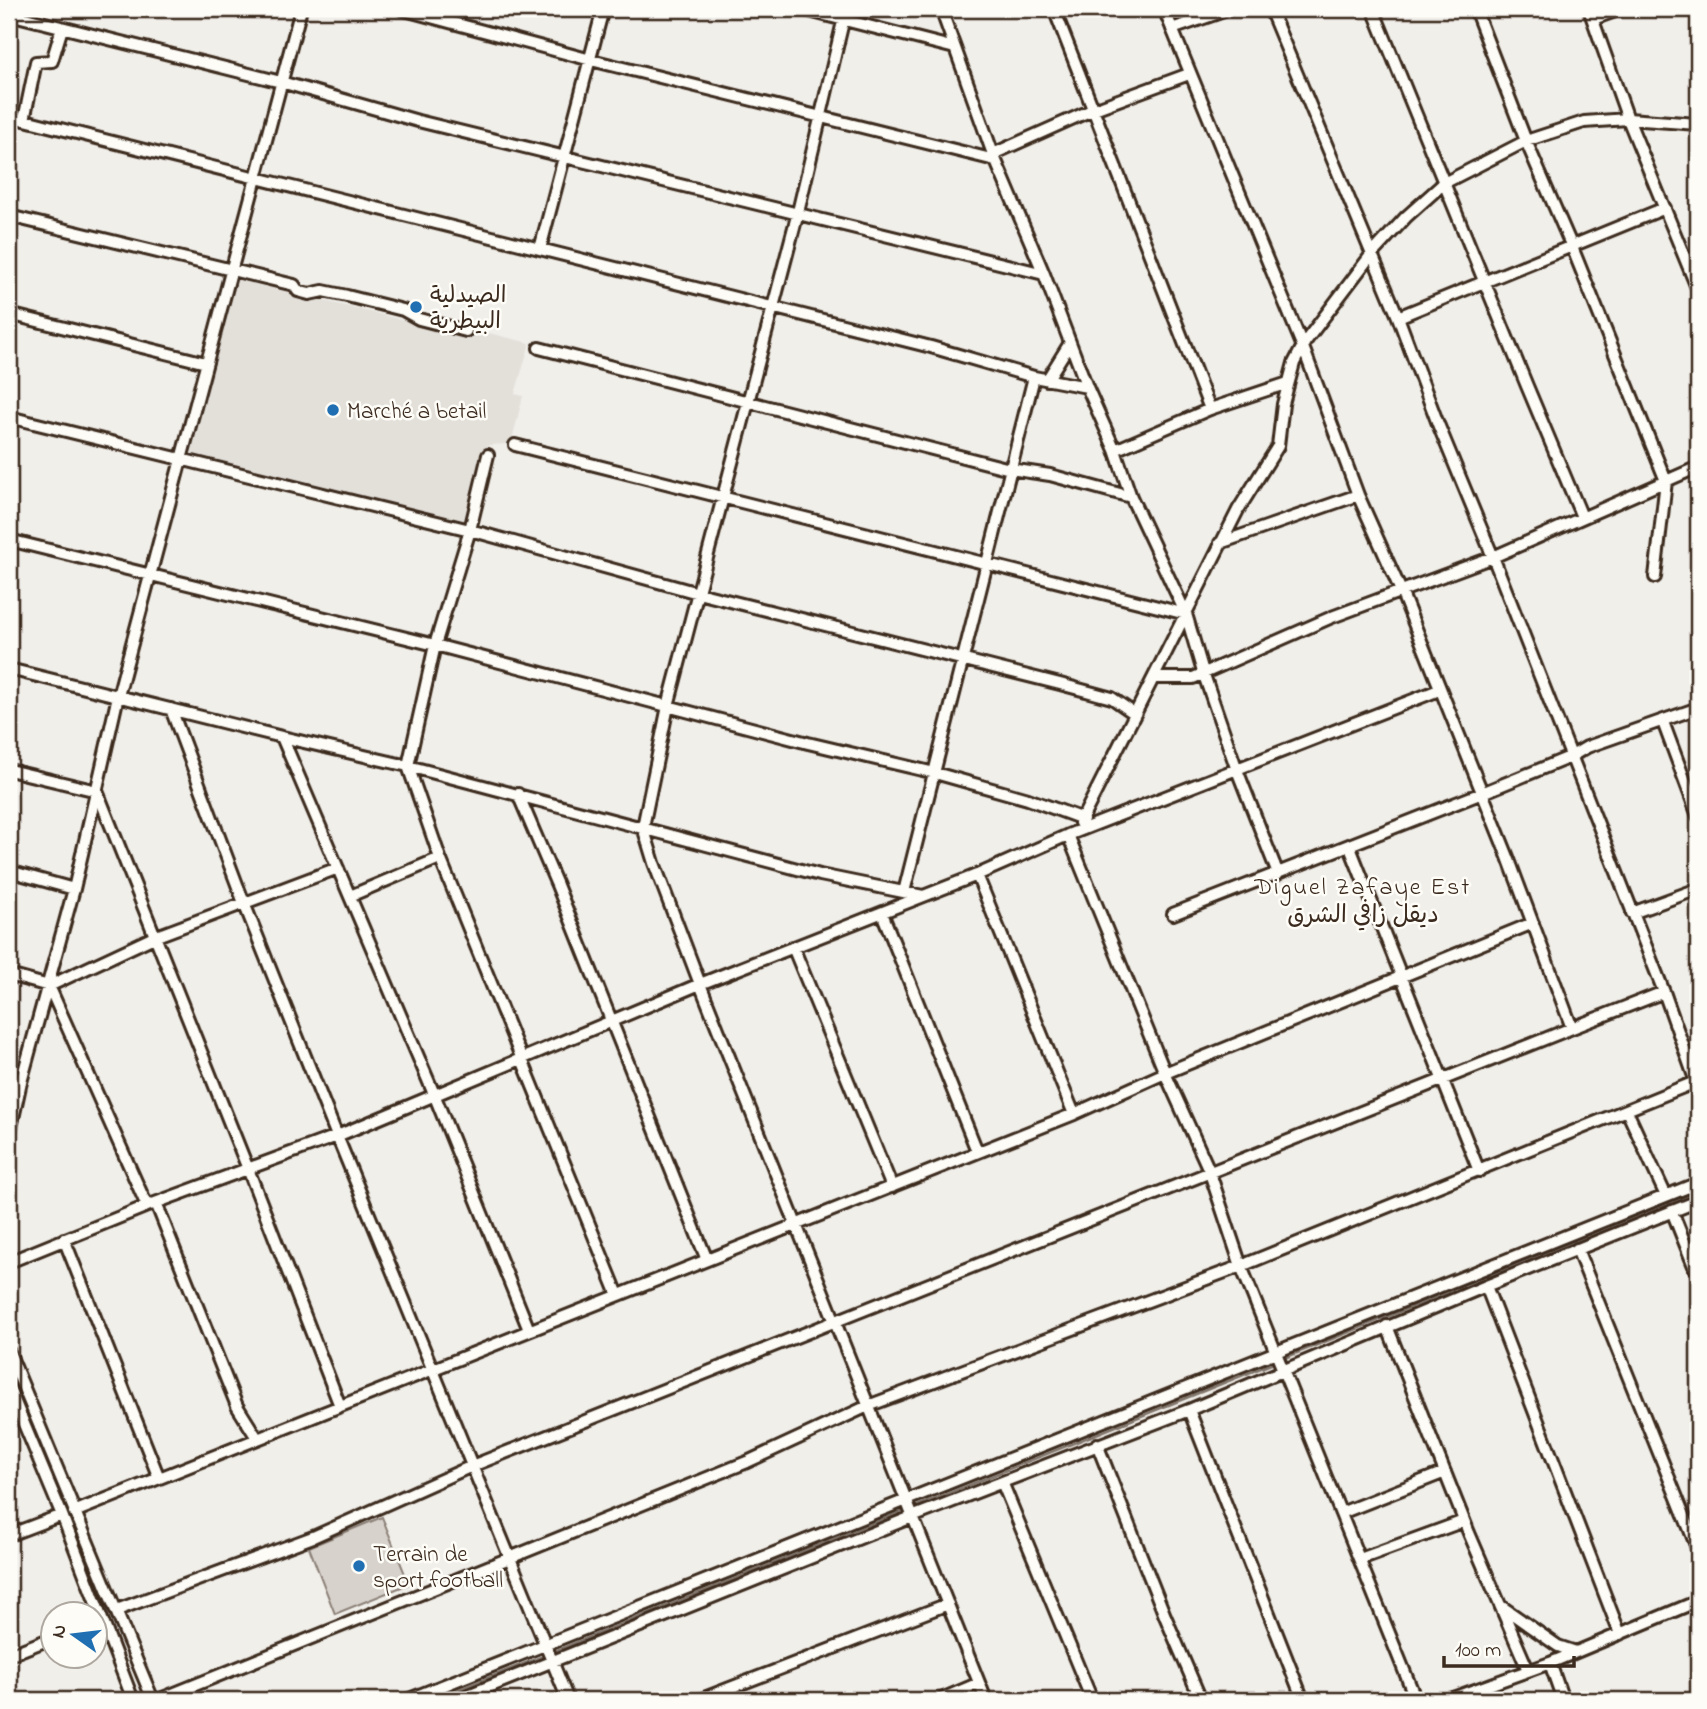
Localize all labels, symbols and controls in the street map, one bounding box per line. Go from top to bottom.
place label: الصيدلية البيطرية [430,280,506,339]
marker: الصيدلية البيطرية [408,299,424,315]
place label: Marché a betail [347,396,486,429]
marker: Marché a betail [325,402,341,418]
district label: Diguel Zafaye Est ديقل زافي الشرق [1254,871,1471,934]
place label: Terrain de sport football [373,1539,503,1598]
marker: Terrain de sport football [351,1558,367,1574]
north arrow [38,1600,108,1670]
text: N [45,1622,75,1641]
scale bar [1444,1625,1574,1669]
text: 100 m [1455,1636,1501,1666]

